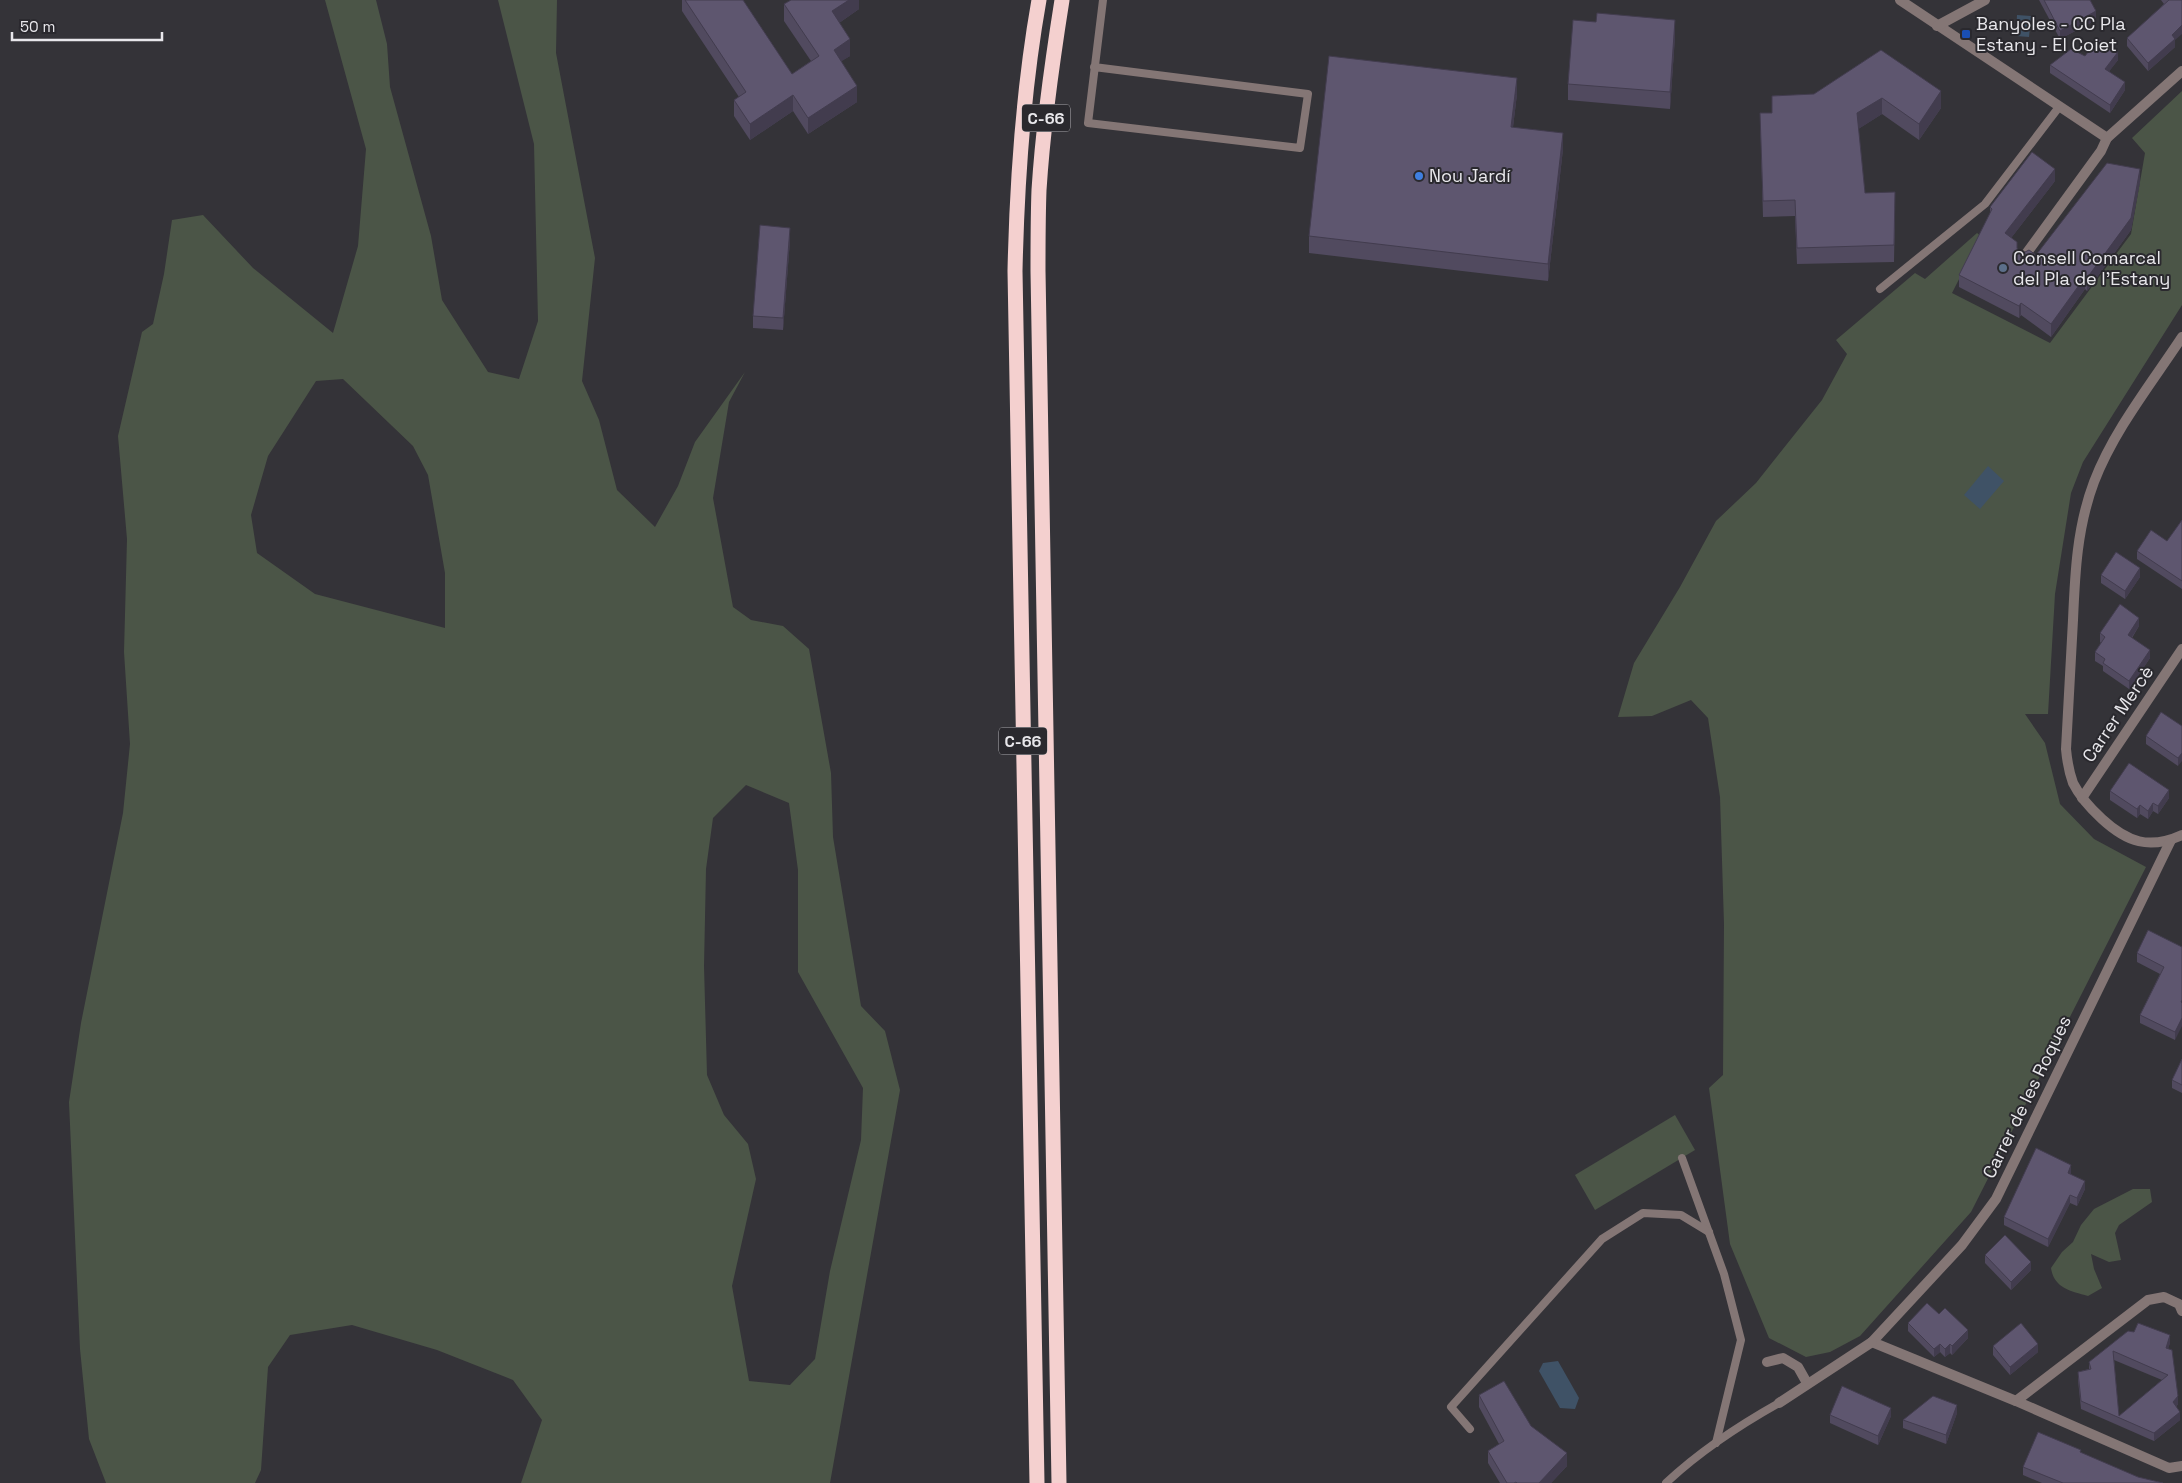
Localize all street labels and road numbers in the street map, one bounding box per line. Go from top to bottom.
road number: C-66 [1022,105,1070,132]
street label: Carrer Mercè [2077,661,2158,766]
road number: C-66 [999,728,1047,754]
street label: Carrer de les Roques [1977,1012,2076,1182]

